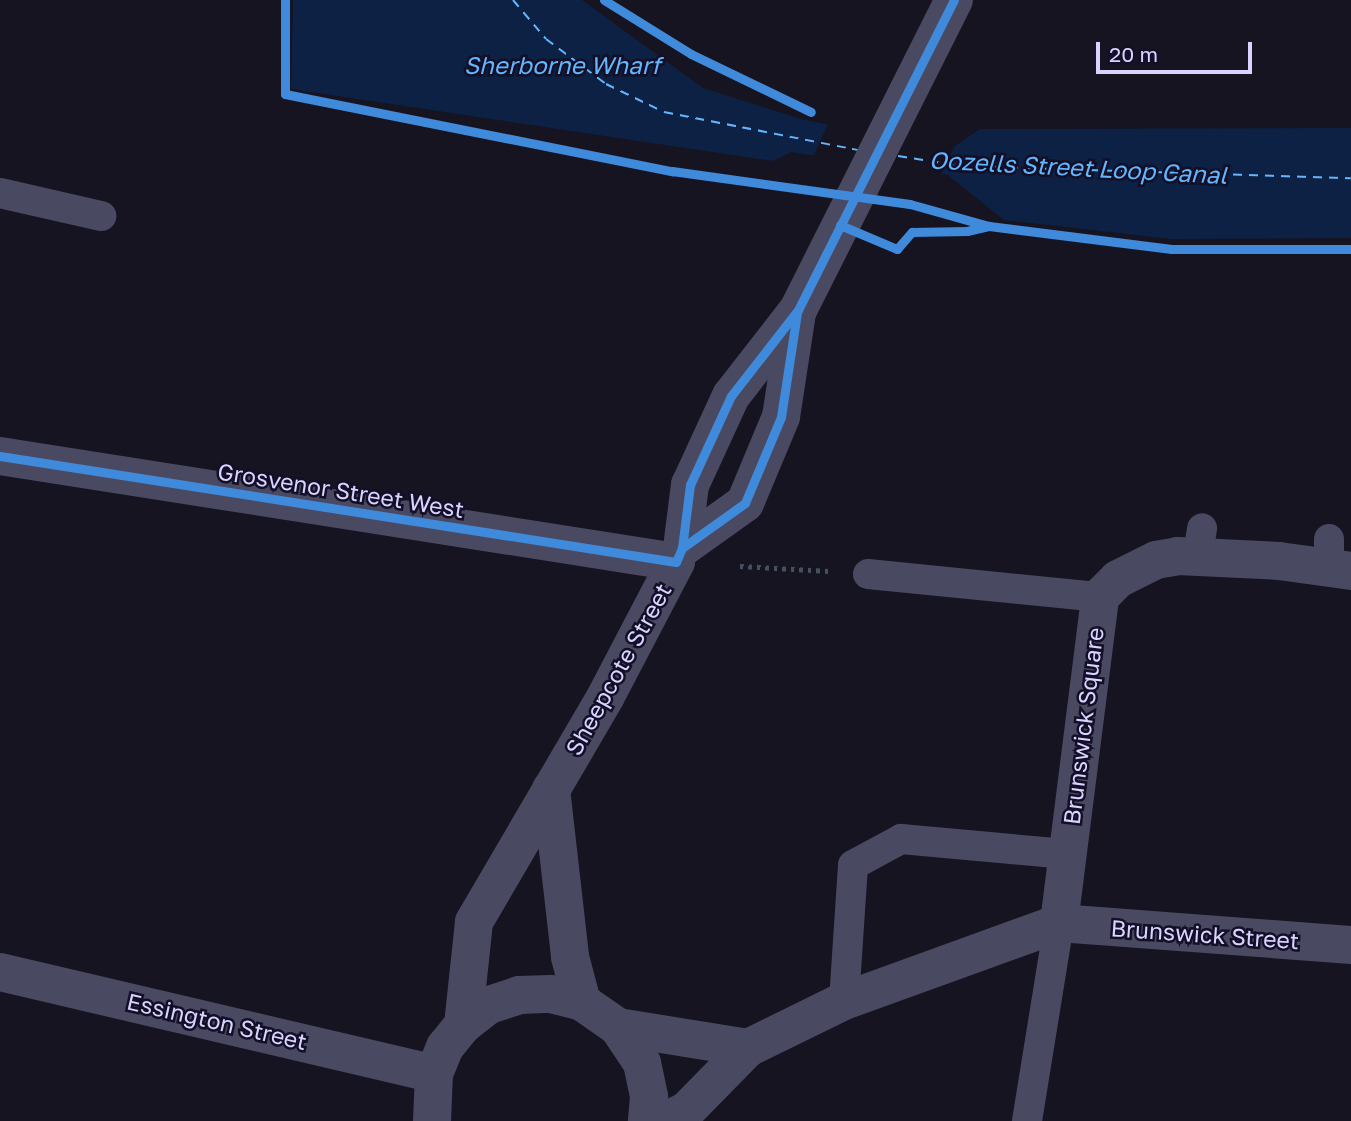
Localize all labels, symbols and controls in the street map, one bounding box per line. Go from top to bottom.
scale bar [1099,28,1255,72]
text: 20 m [1109,41,1158,67]
water label: Sherborne Wharf [464,51,660,79]
water label: Oozells Street Loop Canal [928,145,1228,189]
street label: Grosvenor Street West [216,457,466,523]
street label: Sheepcote Street [559,578,677,760]
street label: Brunswick Square [1057,626,1109,826]
street label: Brunswick Street [1110,914,1300,954]
street label: Essington Street [124,987,310,1055]

